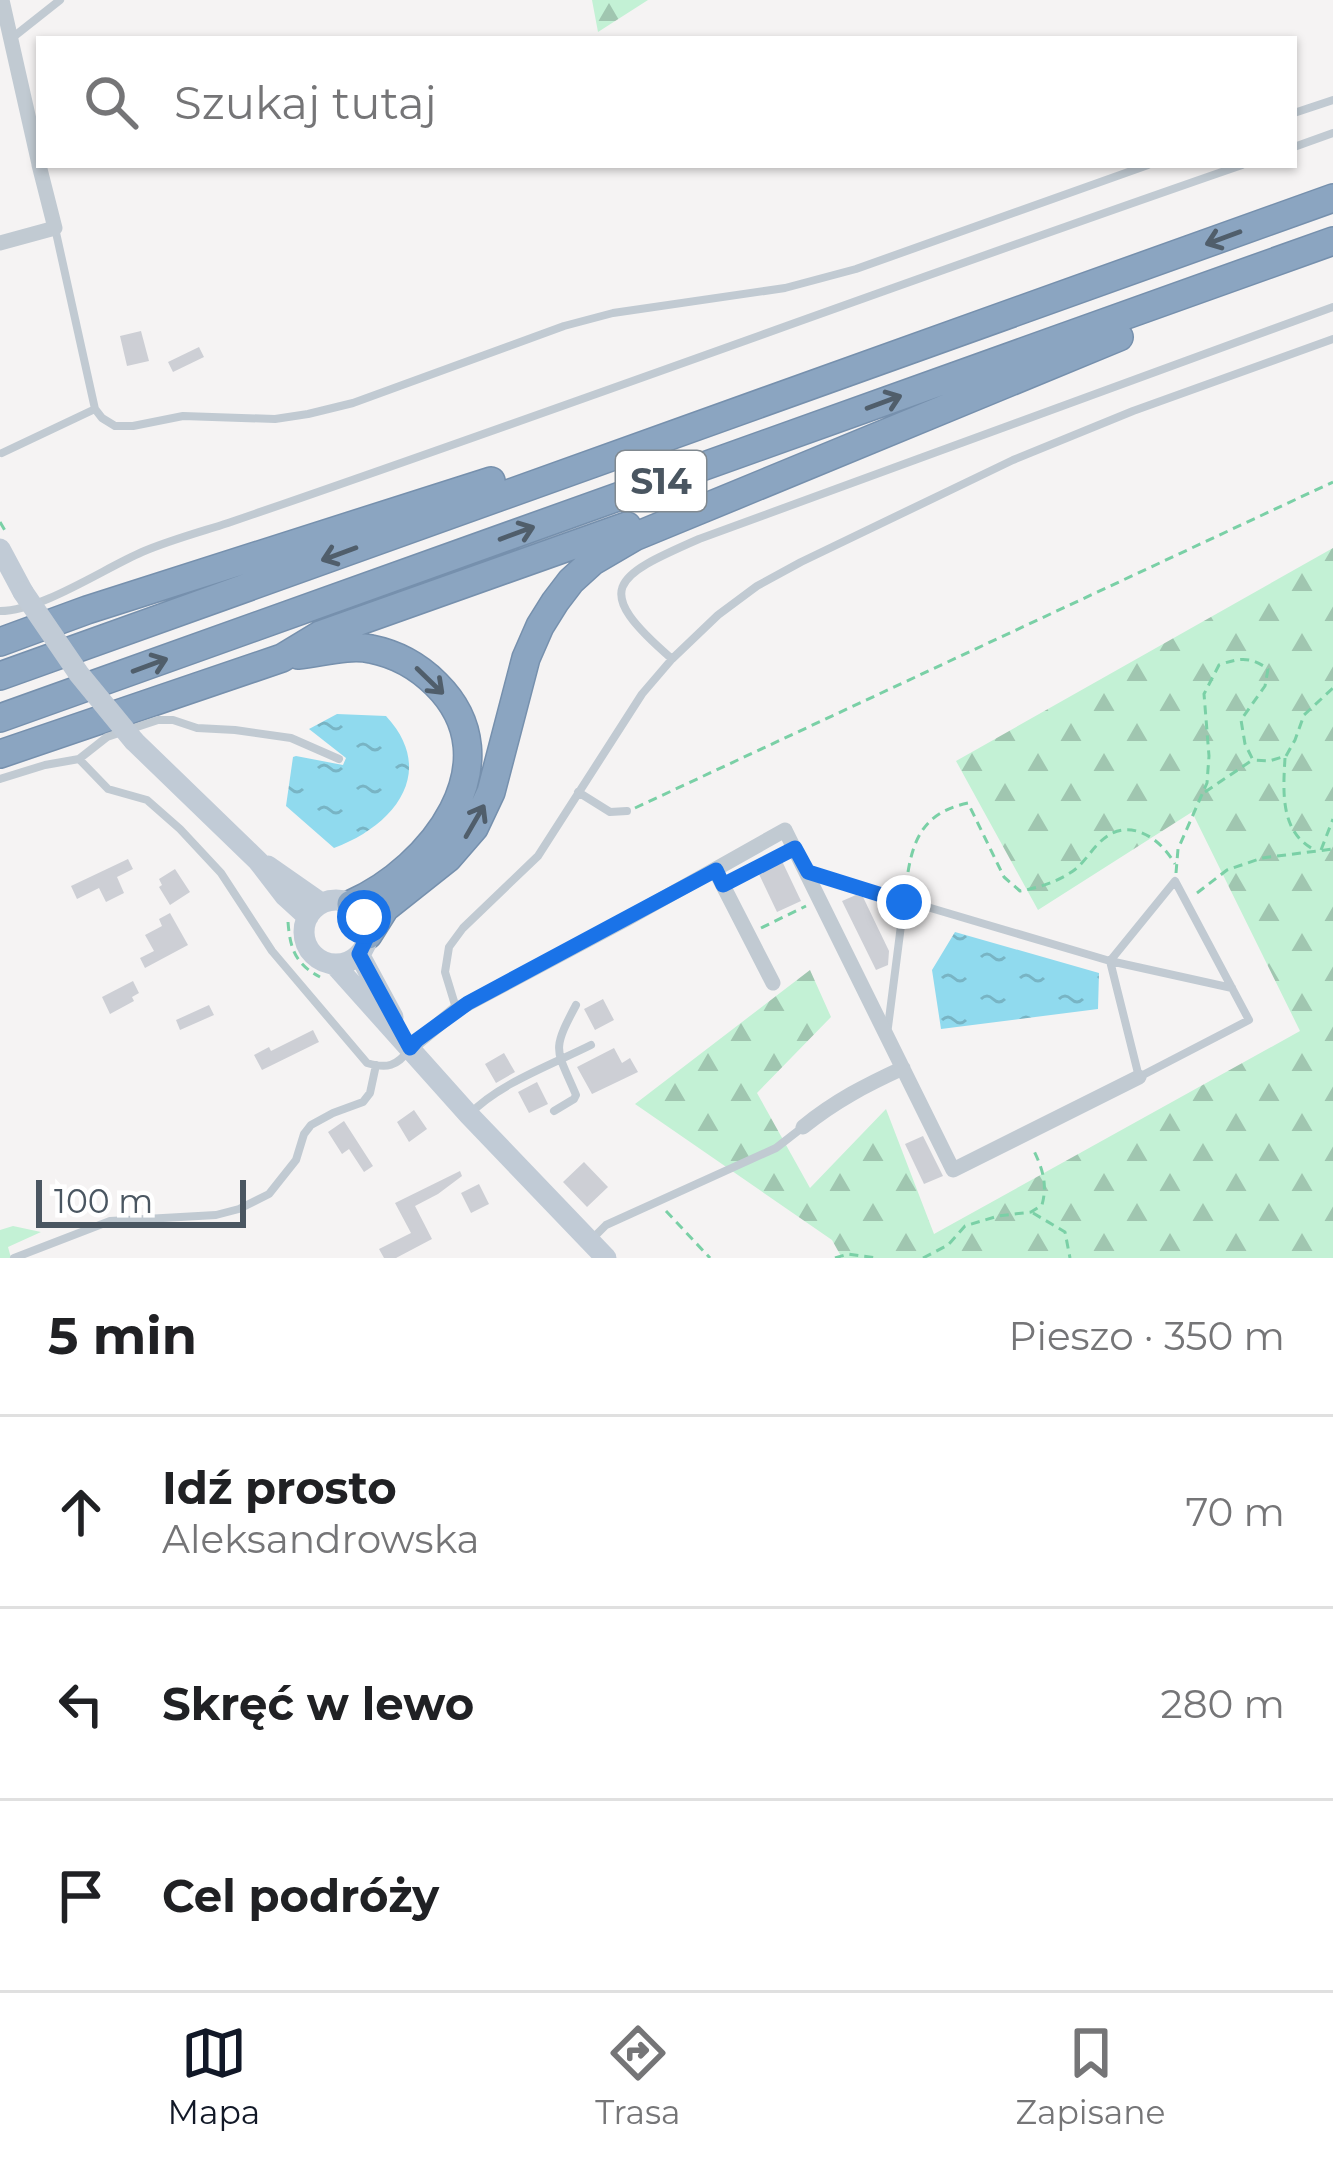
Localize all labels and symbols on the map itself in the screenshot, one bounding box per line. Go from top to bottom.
one-way arrow [1205,228,1242,250]
one-way arrow [865,390,902,411]
road number: S14 [616,451,706,511]
one-way arrow [498,521,535,542]
one-way arrow [322,545,359,566]
one-way arrow [131,653,168,674]
one-way arrow [415,666,445,694]
one-way arrow [464,804,488,839]
route end [877,875,931,929]
route start [337,890,391,944]
scale bar [36,1174,246,1227]

